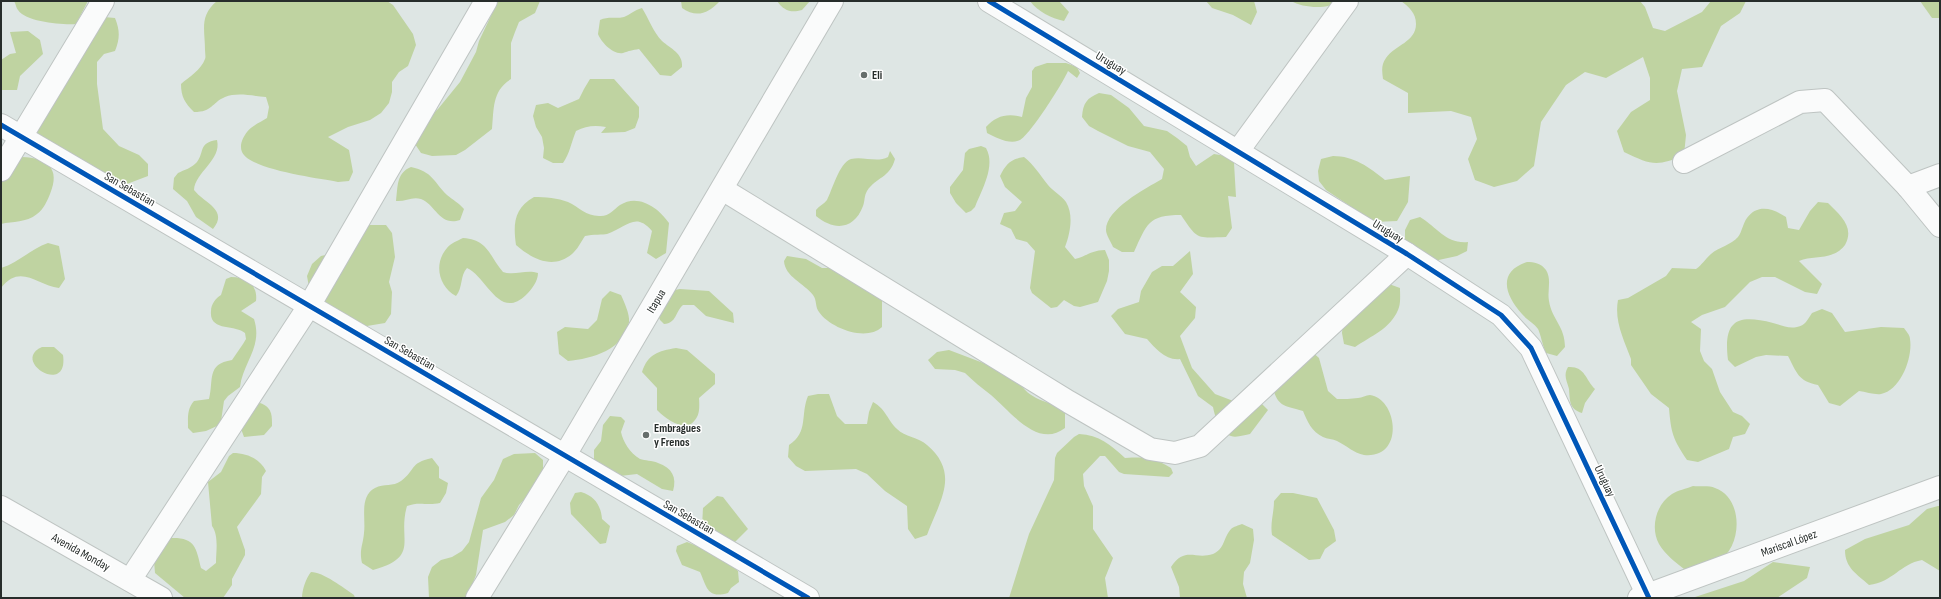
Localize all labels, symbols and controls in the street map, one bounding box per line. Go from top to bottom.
street label: Uruguay [1093,48,1129,79]
place label: Eli [872,68,882,83]
marker: Eli [859,70,869,80]
street label: San Sebastian [102,169,158,210]
street label: Uruguay [1370,216,1406,247]
street label: Itapua [643,286,670,316]
street label: San Sebastian [382,333,438,374]
place label: Embragues y Frenos [654,421,701,450]
marker: Embragues y Frenos [641,430,651,440]
street label: Uruguay [1591,463,1619,500]
street label: San Sebastian [661,497,717,538]
street label: Mariscal López [1759,526,1820,561]
street label: Avenida Monday [48,530,113,575]

